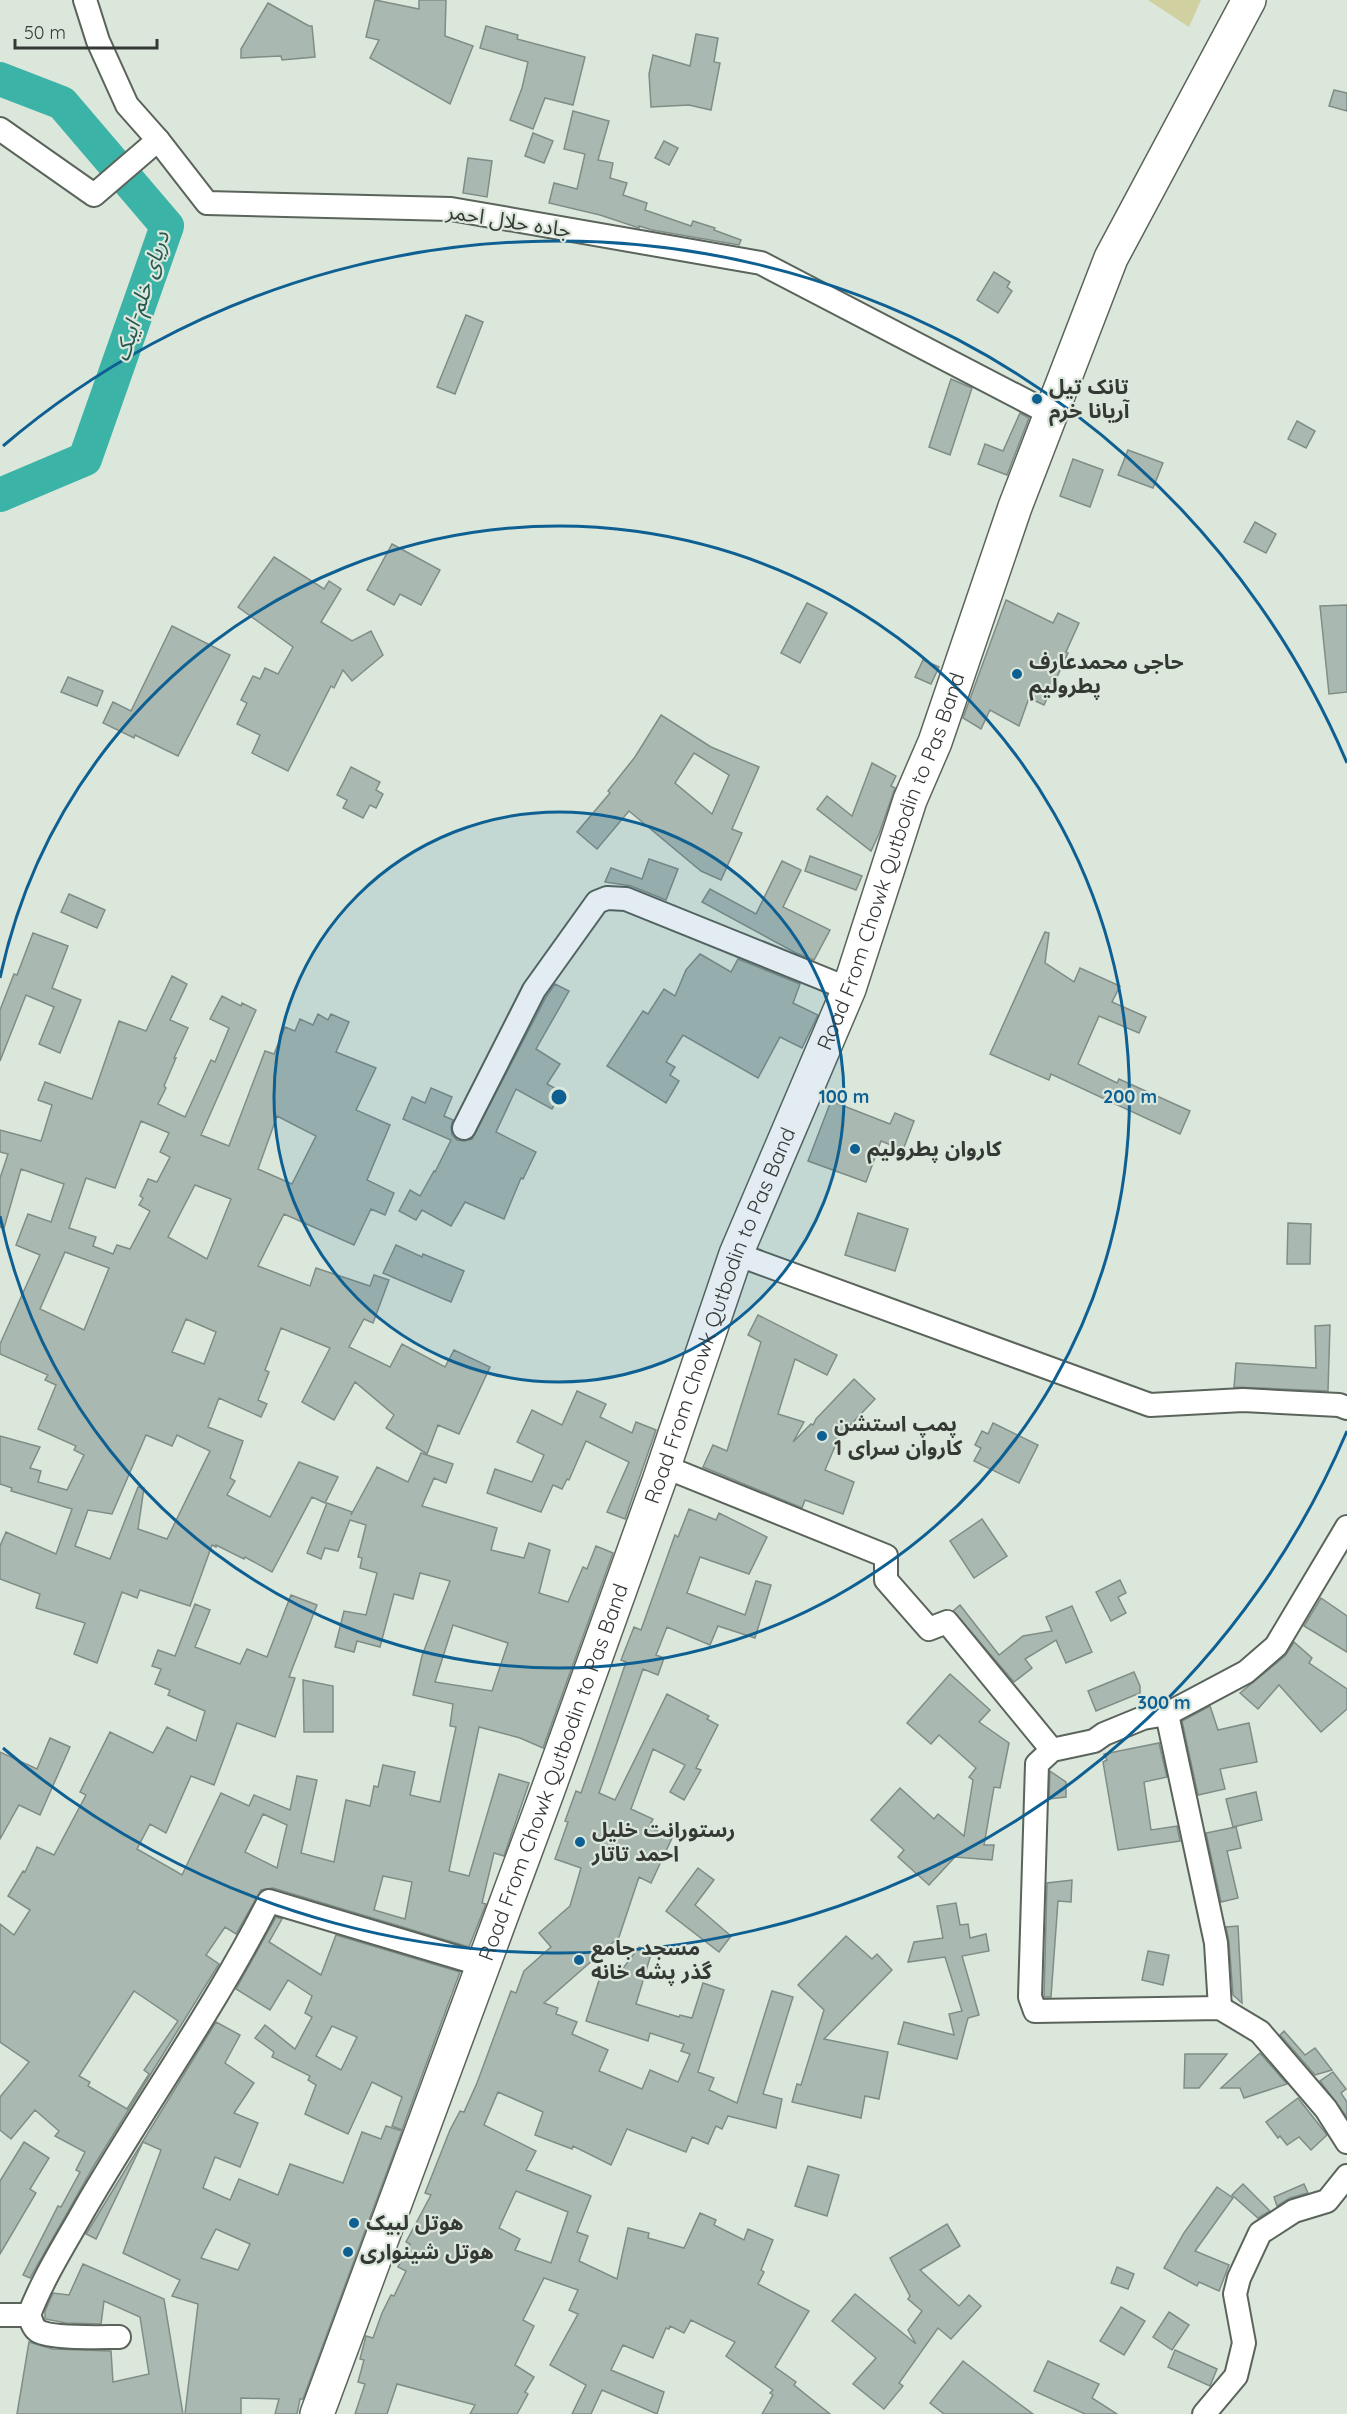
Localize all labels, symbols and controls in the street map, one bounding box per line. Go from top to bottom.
scale bar [15,12,158,50]
text: 50 m [24,21,66,44]
street label: جاده حلال احمر [444,197,573,243]
water label: دریای خلم-ایبک [107,227,178,365]
place label: تانک تیل آریانا خرم [1049,373,1131,427]
marker: تانک تیل آریانا خرم [1030,392,1044,406]
place label: حاجی محمدعارف پطرولیم [1029,648,1184,701]
marker: حاجی محمدعارف پطرولیم [1010,667,1024,681]
street label: Road From Chowk Qutbodin to Pas Band [811,669,970,1054]
text: 100 m [819,1085,869,1108]
text: 200 m [1103,1085,1157,1108]
centre of rings [549,1087,569,1107]
street label: Road From Chowk Qutbodin to Pas Band [638,1123,800,1507]
place label: کاروان پطرولیم [867,1135,1002,1164]
marker: کاروان پطرولیم [848,1142,862,1156]
place label: پمپ استشن کاروان سرای 1 [834,1410,963,1460]
marker: پمپ استشن کاروان سرای 1 [815,1429,829,1443]
street label: Road From Chowk Qutbodin to Pas Band [472,1580,633,1964]
text: 300 m [1137,1691,1191,1714]
place label: رستورانت خلیل احمد تاتار [591,1816,735,1866]
marker: رستورانت خلیل احمد تاتار [573,1835,587,1849]
place label: مسجد جامع گذر پشه خانه [591,1934,712,1986]
marker: مسجد جامع گذر پشه خانه [572,1953,586,1967]
place label: هوتل لبیک [366,2209,463,2235]
marker: هوتل لبیک [347,2216,361,2230]
place label: هوتل شینواری [360,2238,494,2264]
marker: هوتل شینواری [341,2245,355,2259]

